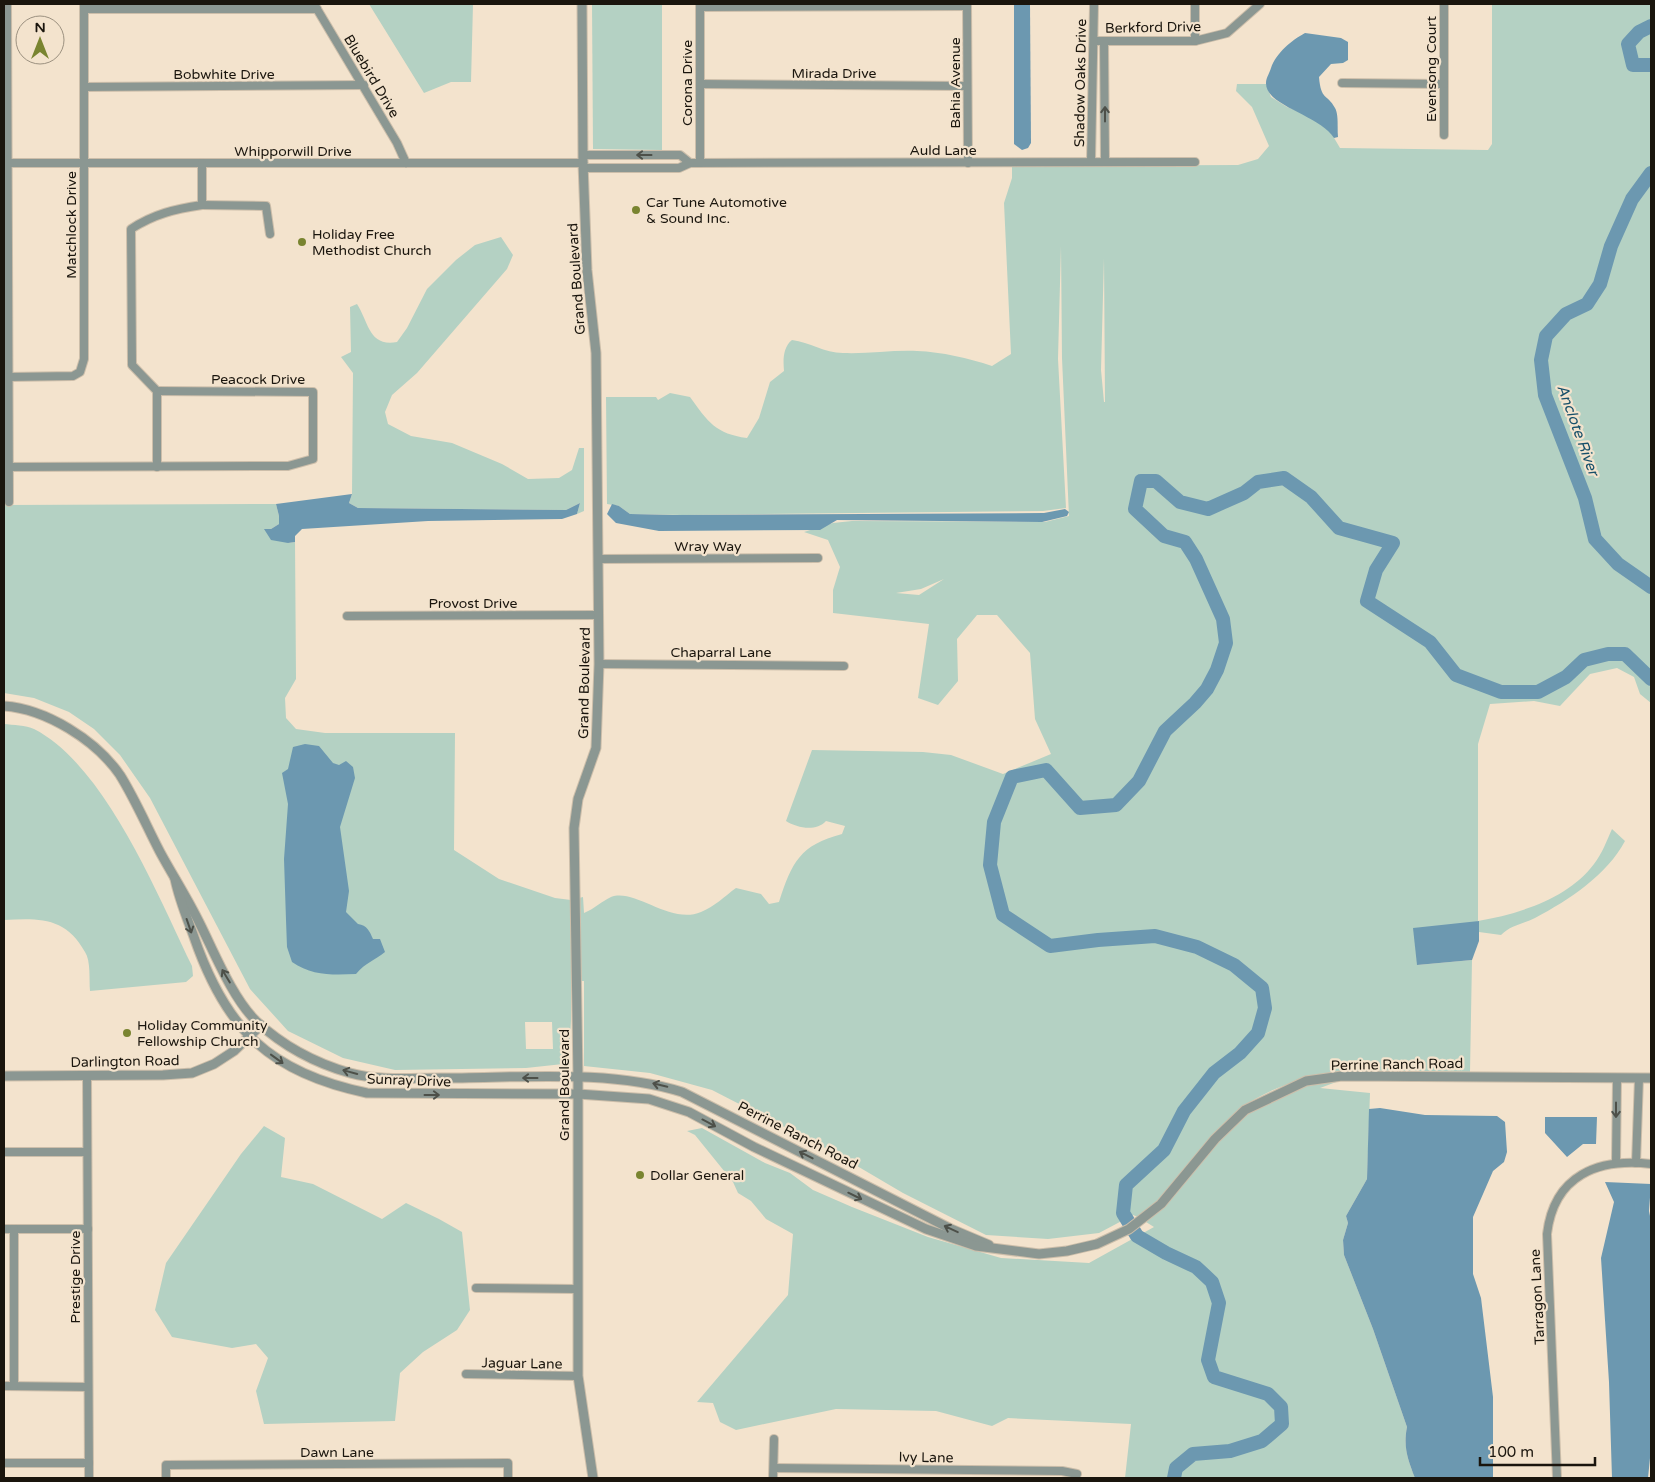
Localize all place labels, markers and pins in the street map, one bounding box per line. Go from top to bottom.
place label: Car Tune Automotive & Sound Inc. [646,194,787,227]
marker: Car Tune Automotive & Sound Inc. [630,204,642,216]
place label: Holiday Free Methodist Church [312,226,431,259]
marker: Holiday Free Methodist Church [296,236,308,248]
place label: Holiday Community Fellowship Church [137,1017,268,1050]
marker: Holiday Community Fellowship Church [121,1027,133,1039]
place label: Dollar General [650,1167,744,1184]
marker: Dollar General [634,1169,646,1181]

